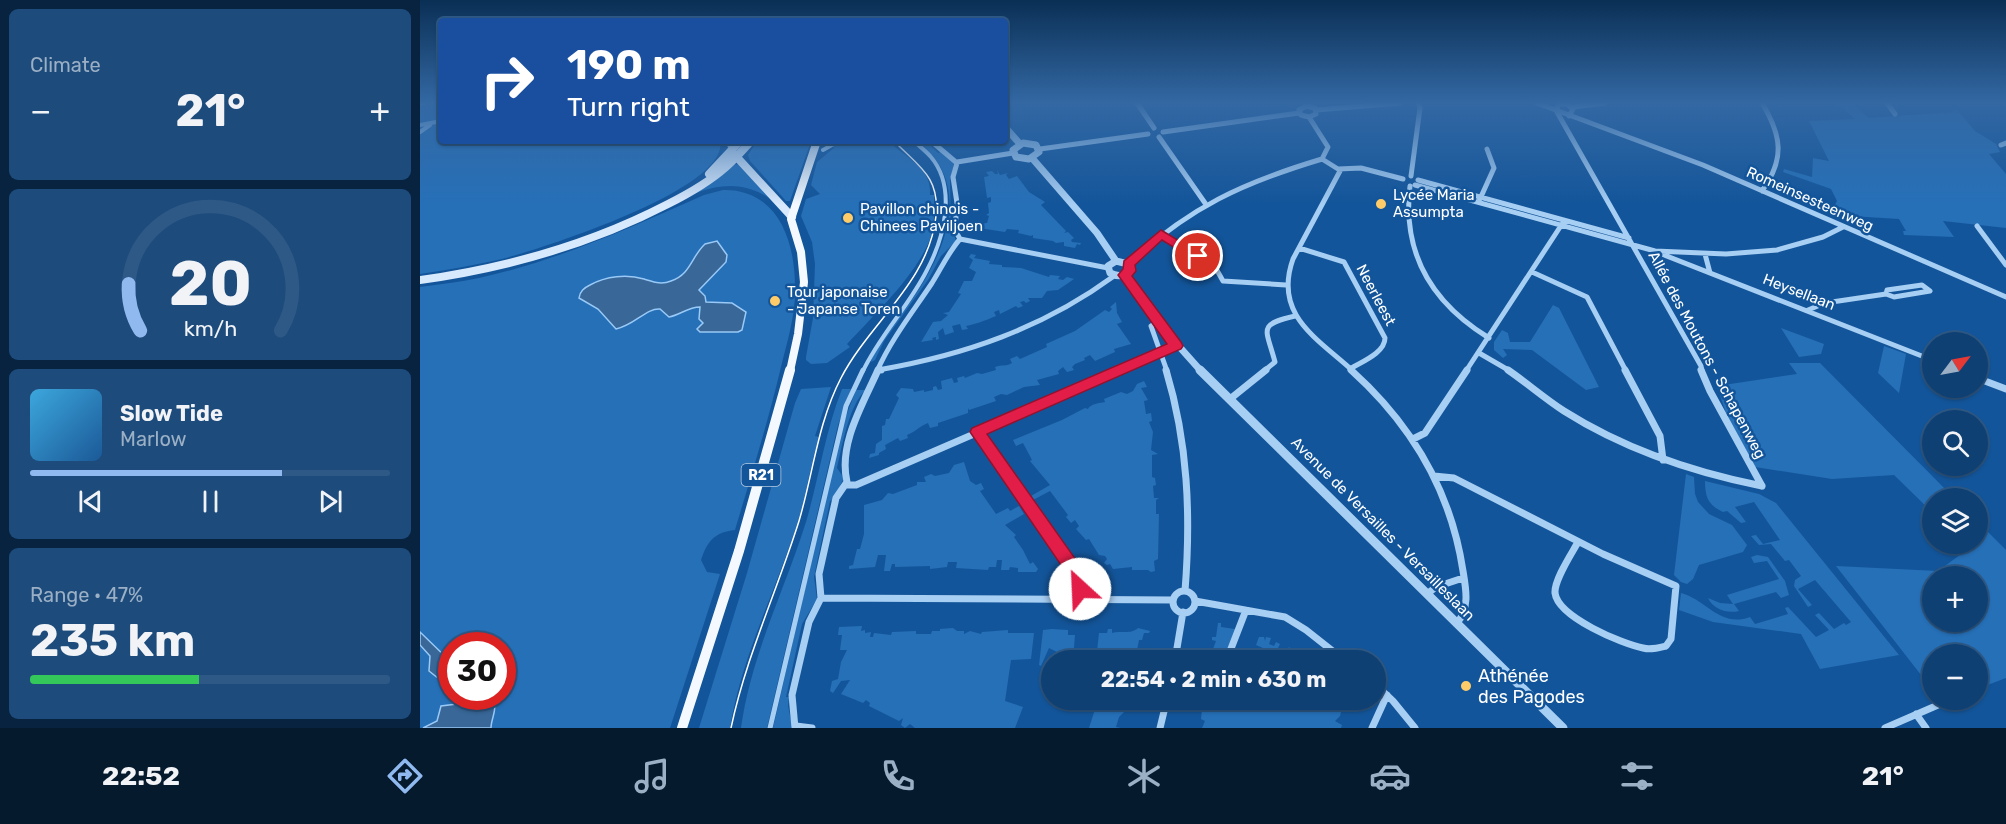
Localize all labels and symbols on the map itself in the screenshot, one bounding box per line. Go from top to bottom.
street label: Romeinsesteenweg [1744,163,1876,235]
place label: Lycée Maria Assumpta [1393,186,1475,221]
marker: Lycée Maria Assumpta [1374,197,1388,211]
place label: Pavillon chinois - Chinees Paviljoen [860,200,983,235]
marker: Pavillon chinois - Chinees Paviljoen [841,211,855,225]
pin [1172,230,1223,281]
street label: Allée des Moutons - Schapenweg [1645,248,1769,462]
street label: Neerleest [1352,261,1400,329]
street label: Heysellaan [1760,270,1838,314]
place label: Tour japonaise - Japanse Toren [787,283,900,318]
marker: Tour japonaise - Japanse Toren [768,294,782,308]
north arrow [1922,332,1988,398]
street label: Avenue de Versailles - Versailleslaan [1287,433,1479,625]
road number: R21 [742,464,780,486]
position arrow [1048,557,1112,621]
speed limit sign: 30 [438,632,516,710]
place label: Athénée des Pagodes [1478,665,1585,708]
marker: Athénée des Pagodes [1459,679,1473,693]

